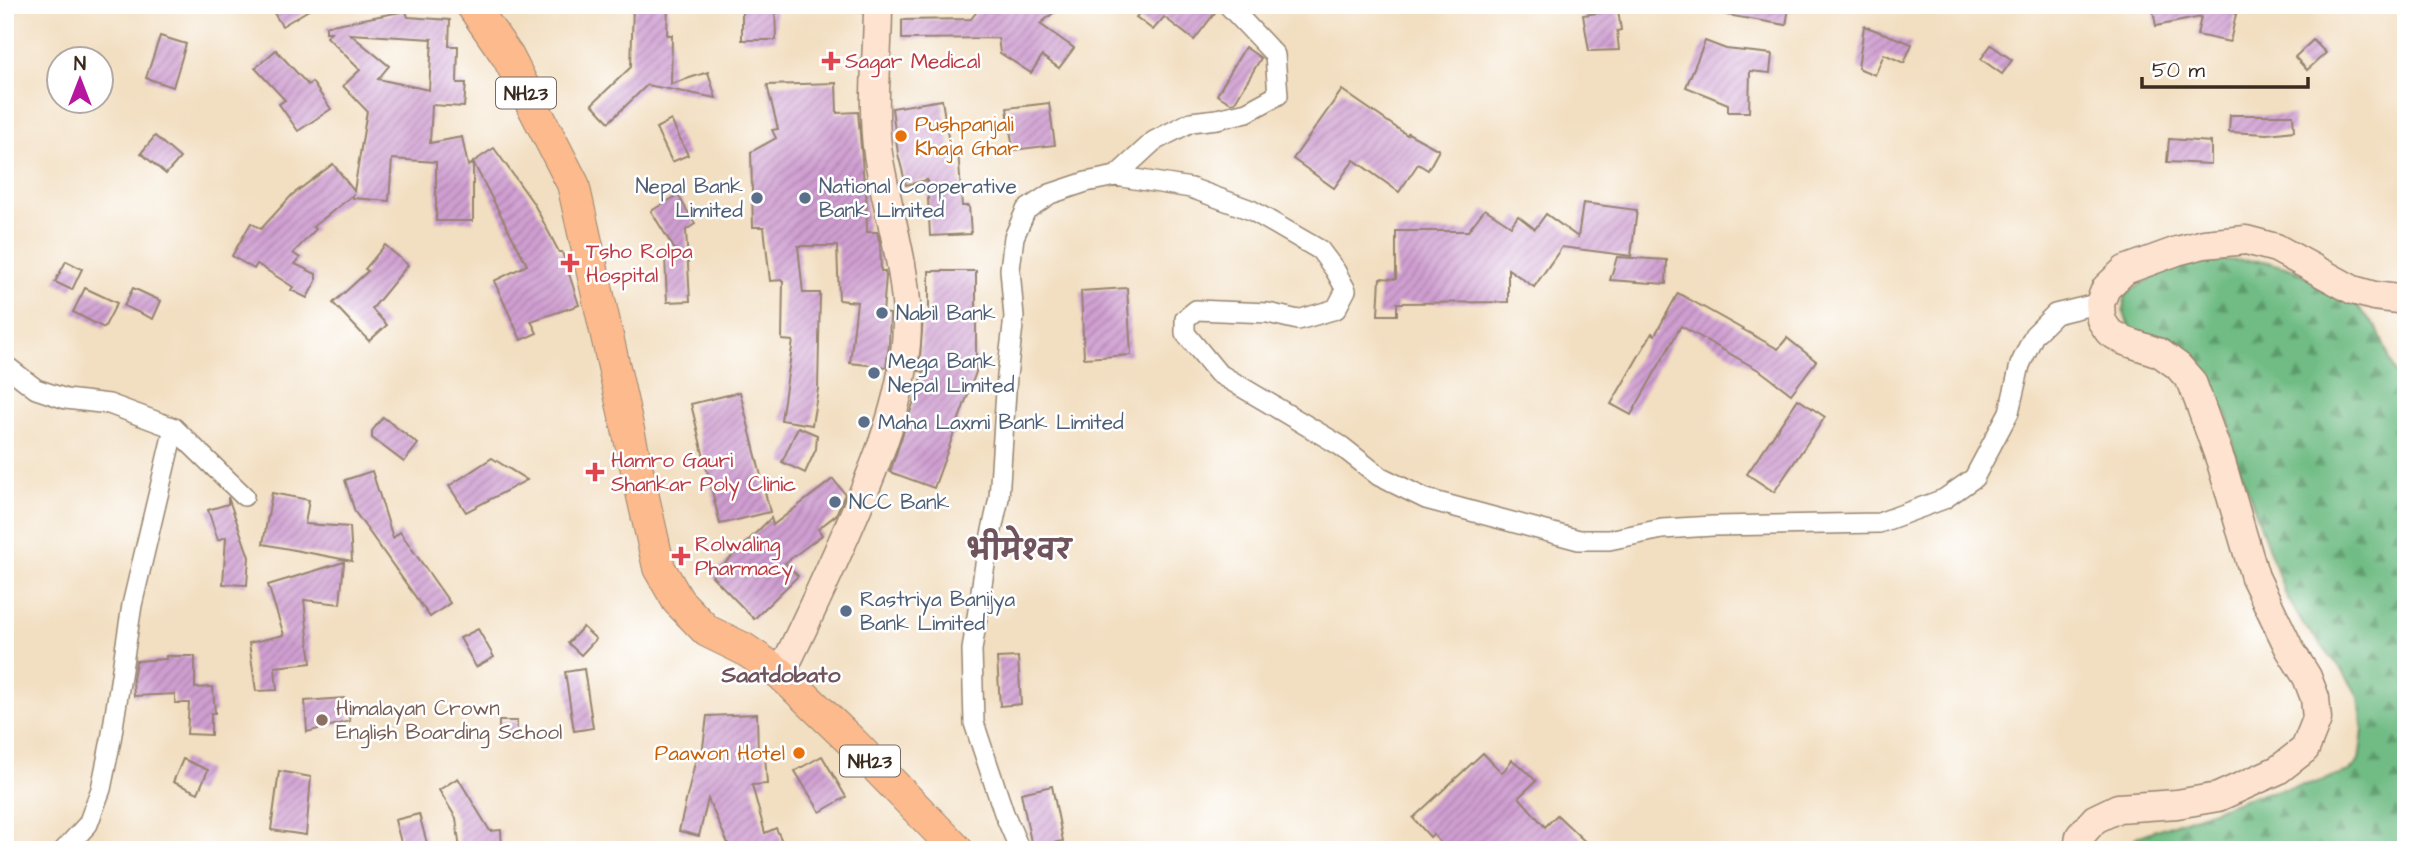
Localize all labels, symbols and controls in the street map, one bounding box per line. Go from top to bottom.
north arrow [46,46,116,116]
scale bar [2142,46,2308,90]
place label: Sagar Medical [845,47,981,78]
text: N [74,51,86,78]
marker: Sagar Medical [823,53,839,69]
text: 50 m [2152,56,2206,85]
road number: NH23 [496,78,556,108]
place label: Pushpanjali Khaja Ghar [915,110,1019,163]
marker: Pushpanjali Khaja Ghar [893,128,909,144]
place label: Nepal Bank Limited [635,172,743,225]
place label: National Cooperative Bank Limited [819,172,1017,225]
marker: Nepal Bank Limited [749,190,765,206]
marker: National Cooperative Bank Limited [797,190,813,206]
place label: Tsho Rolpa Hospital [586,237,693,291]
marker: Tsho Rolpa Hospital [560,253,580,273]
place label: Nabil Bank [896,299,996,328]
marker: Nabil Bank [874,305,890,321]
place label: Mega Bank Nepal Limited [888,347,1015,401]
marker: Mega Bank Nepal Limited [866,365,882,381]
place label: Maha Laxmi Bank Limited [878,408,1124,437]
marker: Maha Laxmi Bank Limited [856,414,872,430]
place label: Hamro Gauri Shankar Poly Clinic [611,446,796,501]
marker: Hamro Gauri Shankar Poly Clinic [585,462,605,482]
place label: NCC Bank [849,488,949,517]
marker: NCC Bank [827,494,843,510]
district label: भीमेश्वर [967,525,1074,571]
place label: Rolwaling Pharmacy [695,530,793,585]
marker: Rolwaling Pharmacy [673,548,689,564]
place label: Rastriya Banijya Bank Limited [860,585,1016,638]
marker: Rastriya Banijya Bank Limited [838,603,854,619]
district label: Saatdobato [720,659,841,691]
place label: Himalayan Crown English Boarding School [336,694,562,749]
marker: Himalayan Crown English Boarding School [314,712,330,728]
place label: Paawon Hotel [655,739,785,768]
marker: Paawon Hotel [791,745,807,761]
road number: NH23 [840,746,900,776]

